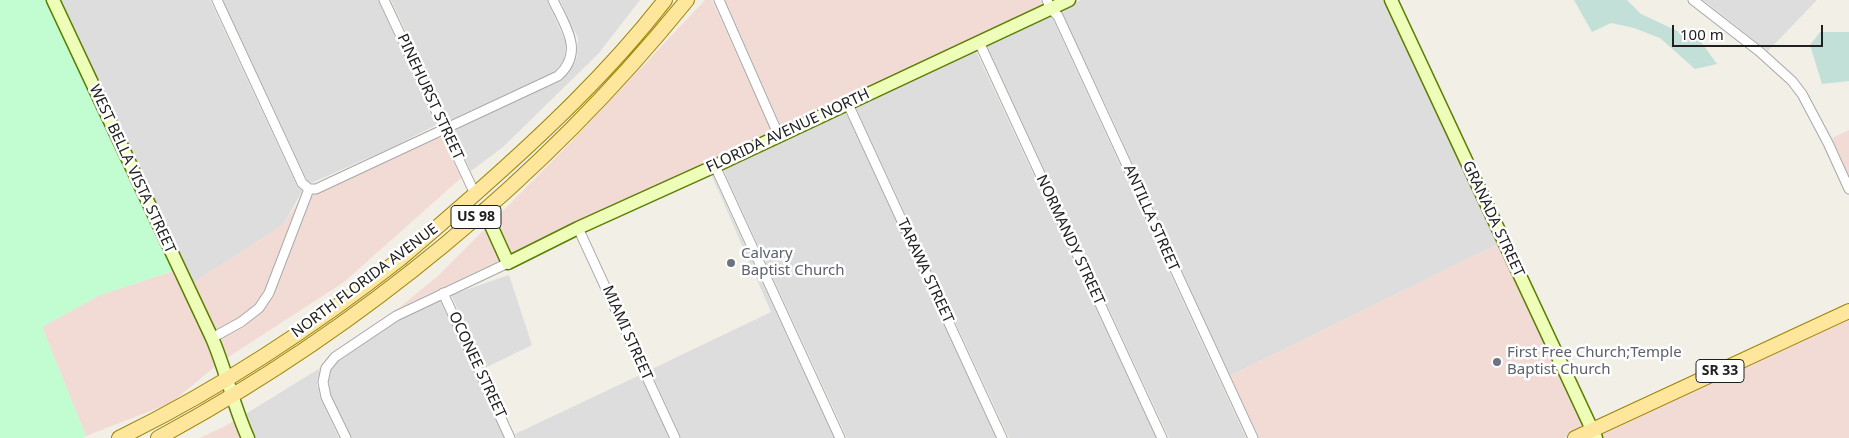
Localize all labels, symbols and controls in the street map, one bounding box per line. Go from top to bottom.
scale bar [1674,15,1825,47]
text: 100 m [1680,24,1724,44]
street label: PINEHURST STREET [393,31,467,163]
street label: WEST BELLA VISTA STREET [85,82,179,256]
street label: FLORIDA AVENUE NORTH [703,85,873,177]
street label: GRANADA STREET [1458,158,1528,280]
street label: ANTILLA STREET [1119,162,1183,274]
street label: NORMANDY STREET [1032,172,1108,308]
road number: US 98 [451,206,501,228]
street label: TARAWA STREET [893,216,957,326]
street label: NORTH FLORIDA AVENUE [288,220,442,342]
place label: Calvary Baptist Church [741,245,845,280]
marker: Calvary Baptist Church [725,257,737,269]
street label: MIAMI STREET [598,283,656,383]
street label: OCONEE STREET [444,309,510,421]
place label: First Free Church;Temple Baptist Church [1507,344,1682,379]
marker: First Free Church;Temple Baptist Church [1491,356,1503,368]
road number: SR 33 [1696,360,1744,382]

